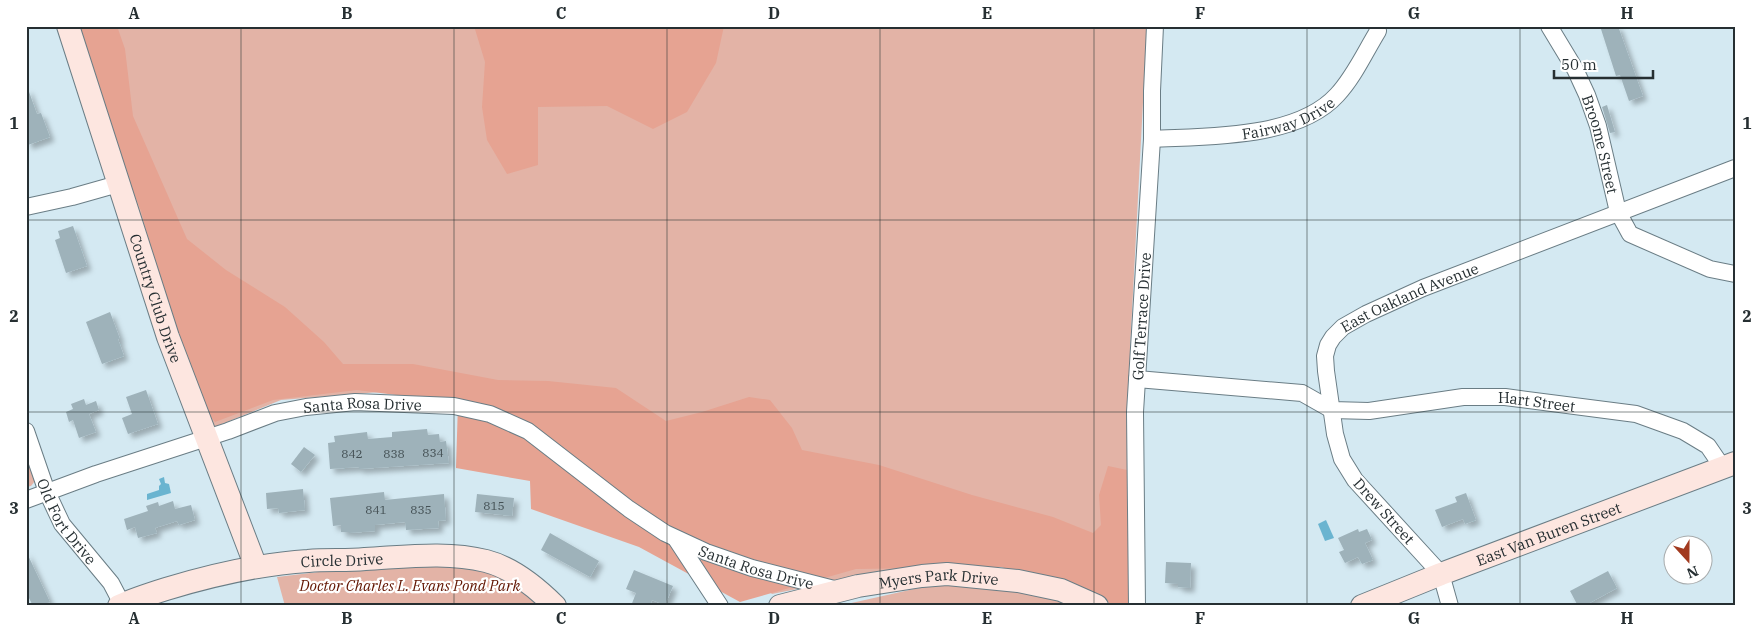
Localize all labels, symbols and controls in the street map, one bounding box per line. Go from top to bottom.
text: A [128,3,140,23]
text: B [341,3,353,23]
text: C [556,3,566,23]
text: D [768,3,780,23]
text: E [982,3,992,23]
text: F [1195,3,1205,23]
text: G [1408,3,1420,23]
text: H [1621,3,1634,23]
scale bar [1554,48,1652,80]
text: 50 m [1561,55,1597,74]
street label: Broome Street [1578,92,1623,195]
street label: Fairway Drive [1241,93,1338,143]
text: 1 [9,113,19,133]
text: 1 [1742,113,1752,133]
street label: Country Club Drive [126,231,186,365]
street label: Golf Terrace Drive [1128,252,1154,381]
street label: East Oakland Avenue [1337,258,1481,336]
text: 2 [9,306,19,326]
text: 2 [1742,306,1752,326]
street label: Hart Street [1498,388,1576,416]
street label: Santa Rosa Drive [302,392,422,417]
house number: 834 [422,445,444,460]
house number: 842 [341,446,363,461]
house number: 838 [383,446,405,461]
street label: Drew Street [1349,474,1419,548]
street label: Old Fort Drive [34,476,101,568]
text: 3 [9,498,19,518]
house number: 815 [483,498,505,513]
street label: East Van Buren Street [1473,498,1623,569]
text: 3 [1742,498,1752,518]
house number: 841 [365,502,387,517]
house number: 835 [410,502,432,517]
north arrow [1664,534,1714,584]
street label: Santa Rosa Drive [696,541,816,593]
street label: Circle Drive [300,548,384,571]
text: N [1684,562,1701,583]
street label: Myers Park Drive [877,564,1000,592]
park label: Doctor Charles L. Evans Pond Park [299,576,521,595]
text: A [128,608,140,628]
text: B [341,608,353,628]
text: C [556,608,566,628]
text: D [768,608,780,628]
text: E [982,608,992,628]
text: F [1195,608,1205,628]
text: G [1408,608,1420,628]
text: H [1621,608,1634,628]

